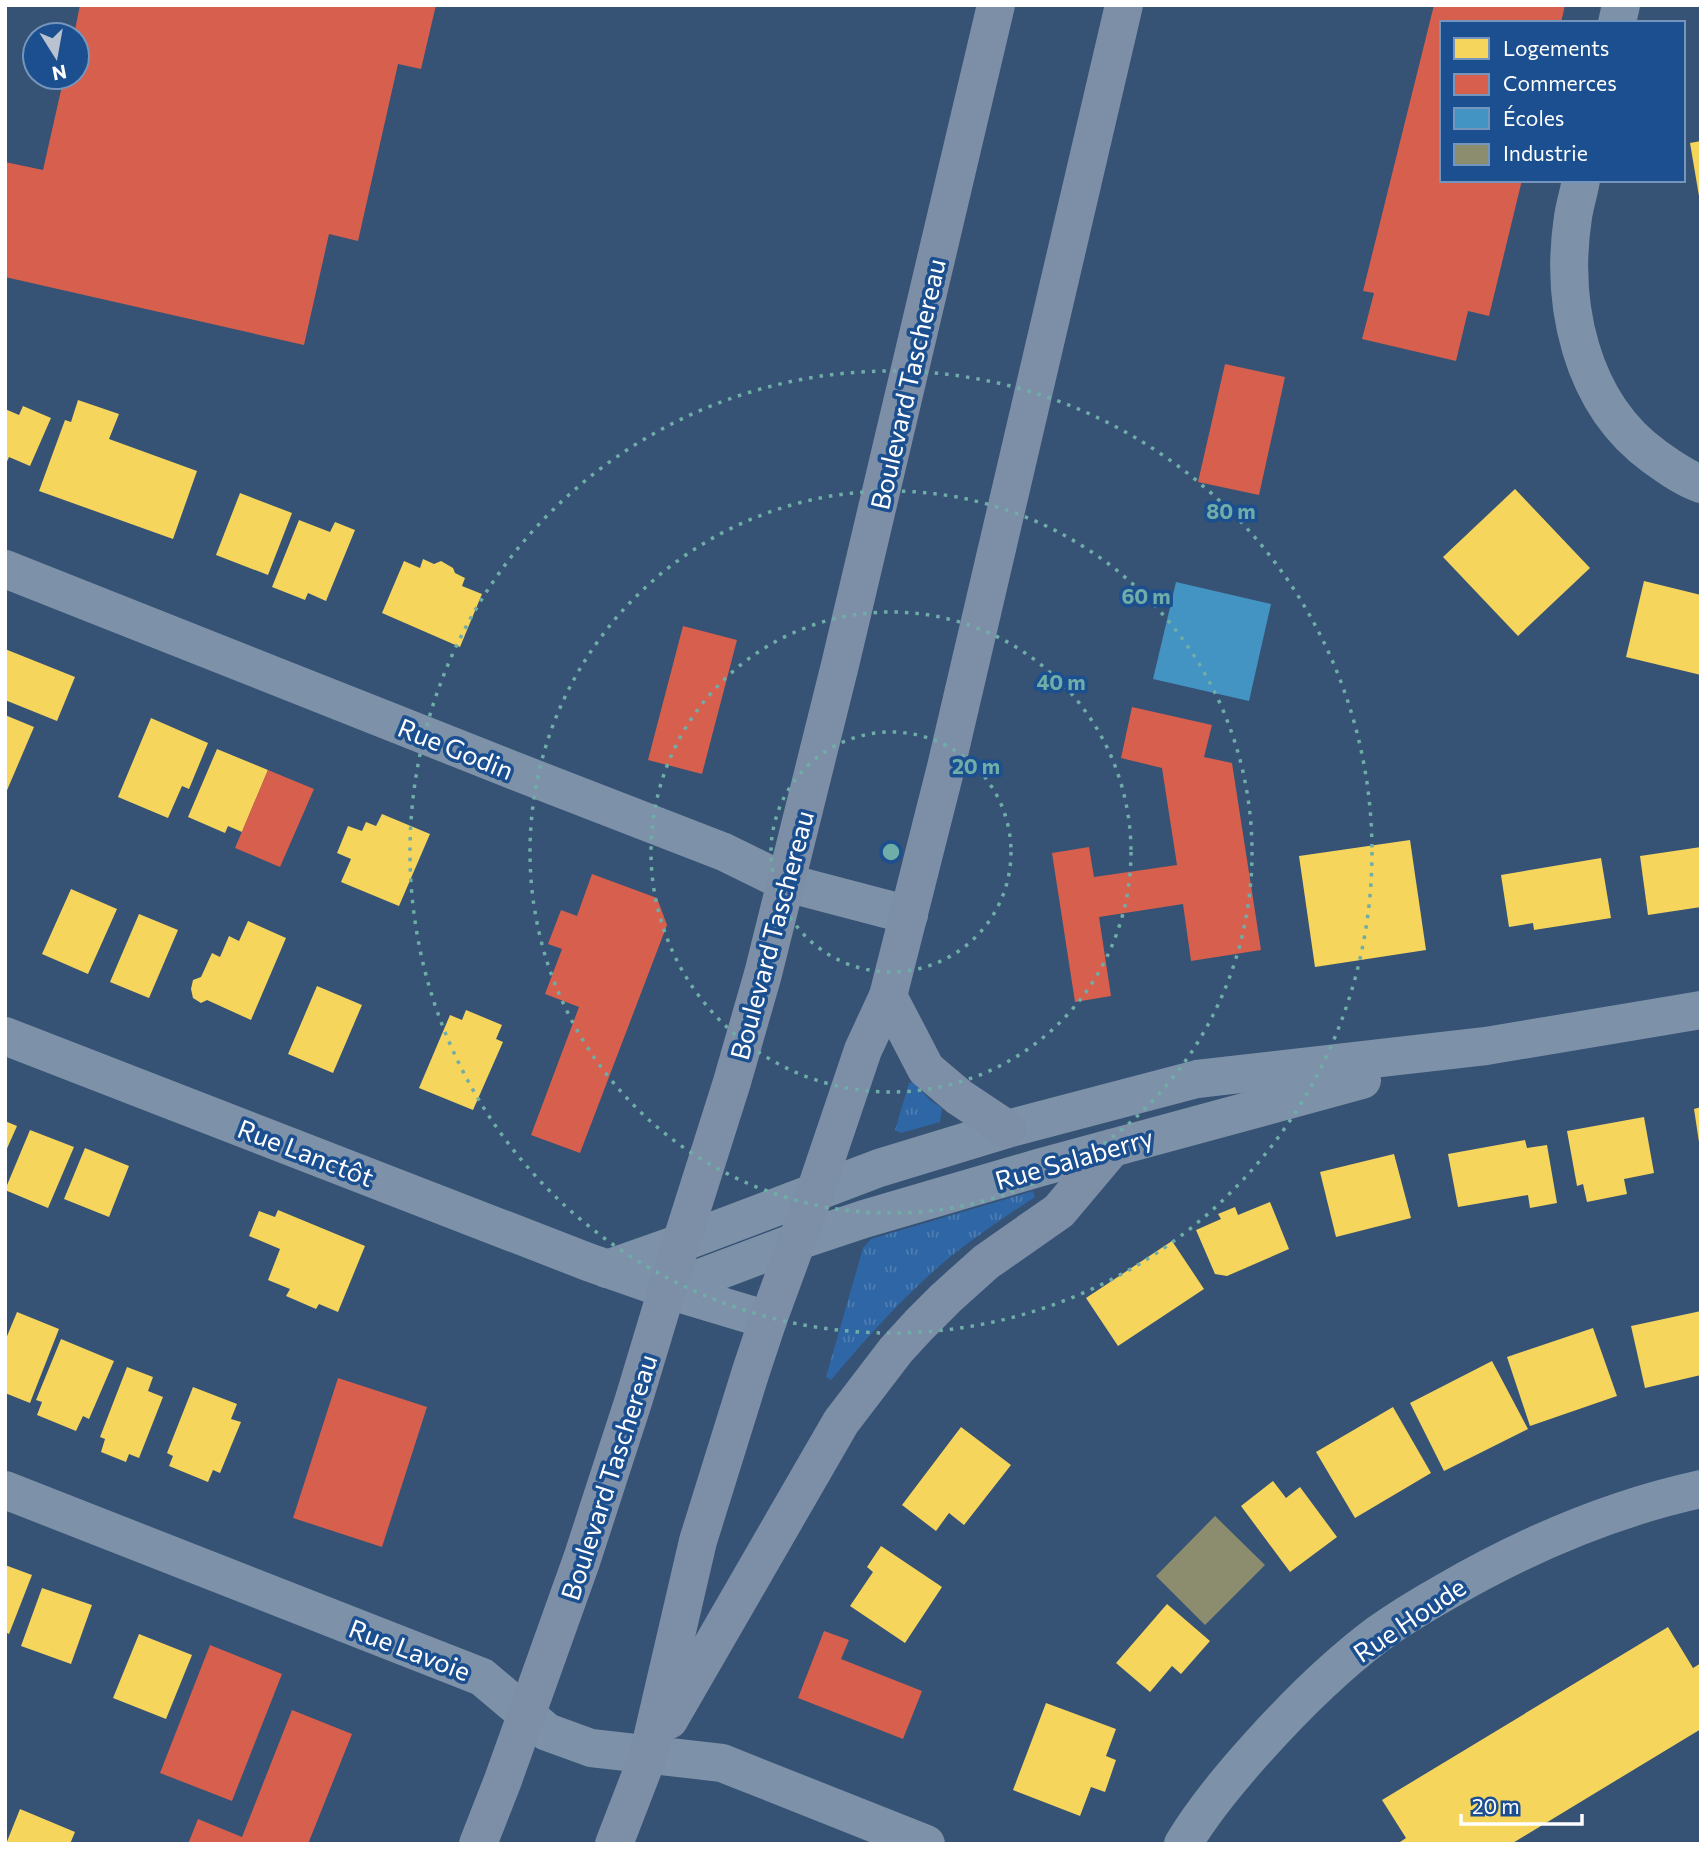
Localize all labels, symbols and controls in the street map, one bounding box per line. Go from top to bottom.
north arrow [21,21,91,91]
legend [1440,21,1685,182]
text: Logements [1503,35,1609,60]
text: N [50,61,69,86]
text: Commerces [1503,70,1617,95]
text: Écoles [1503,105,1564,130]
text: Industrie [1503,140,1588,165]
street label: Boulevard Taschereau [863,256,951,512]
text: 80 m [1206,498,1256,523]
text: 60 m [1121,583,1171,608]
text: 40 m [1036,669,1086,694]
street label: Rue Godin [394,711,518,785]
text: 20 m [952,753,1000,778]
street label: Boulevard Taschereau [723,807,819,1063]
centre of rings [879,840,903,864]
street label: Rue Lanctôt [234,1112,378,1192]
street label: Rue Salaberry [991,1121,1157,1195]
street label: Boulevard Taschereau [554,1350,662,1604]
street label: Rue Houde [1347,1570,1471,1668]
street label: Rue Lavoie [345,1612,475,1686]
scale bar [1461,1783,1582,1827]
text: 20 m [1472,1793,1520,1818]

